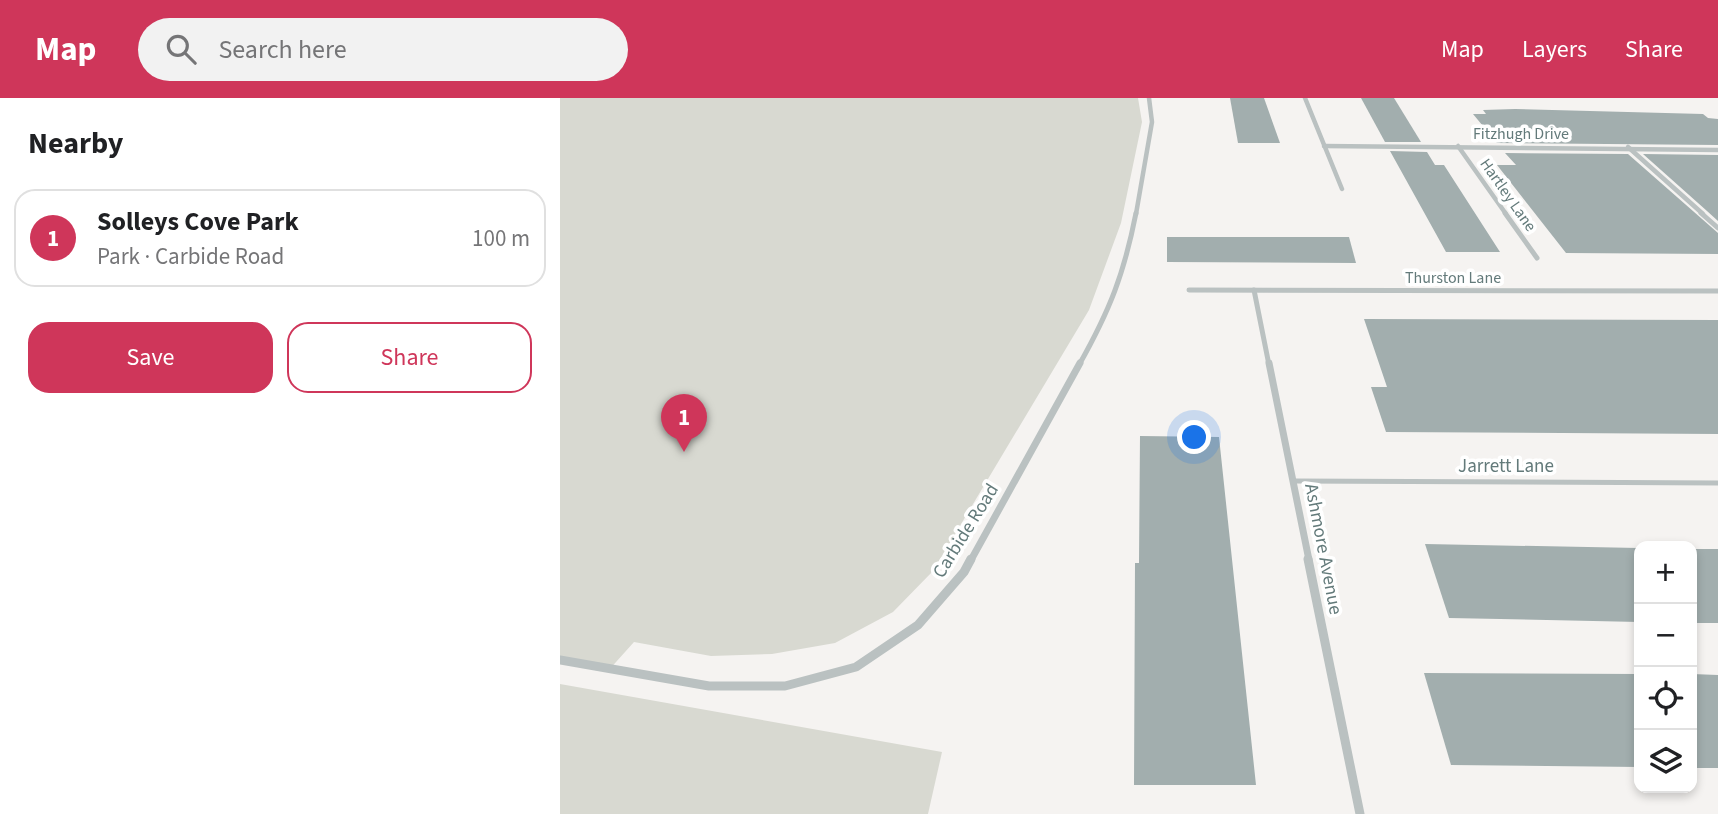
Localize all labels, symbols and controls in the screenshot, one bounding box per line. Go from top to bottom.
search box [138,18,628,81]
text: Map [35,26,96,73]
icon: search [162,30,200,68]
text: Search here [218,31,347,68]
text: Map [1441,32,1484,67]
text: Layers [1522,32,1587,67]
text: Share [1625,32,1683,67]
text: Nearby [28,122,123,165]
street label: Fitzhugh Drive [1473,123,1569,145]
street label: Hartley Lane [1475,154,1541,236]
text: Solleys Cove Park [97,203,299,240]
text: 1 [47,222,59,255]
text: 100 m [472,222,530,255]
text: Park · Carbide Road [97,240,284,273]
street label: Thurston Lane [1405,267,1501,289]
button: Save [28,322,273,393]
button: Share [287,322,532,393]
pin: 1 [661,394,707,452]
your location [1177,420,1211,454]
street label: Jarrett Lane [1458,453,1554,480]
street label: Carbide Road [926,479,1006,583]
street label: Ashmore Avenue [1297,481,1349,617]
map controls [1634,541,1697,793]
button: + [1634,541,1697,604]
button: − [1634,604,1697,667]
button: locate [1634,667,1697,730]
button: layers [1634,730,1697,793]

